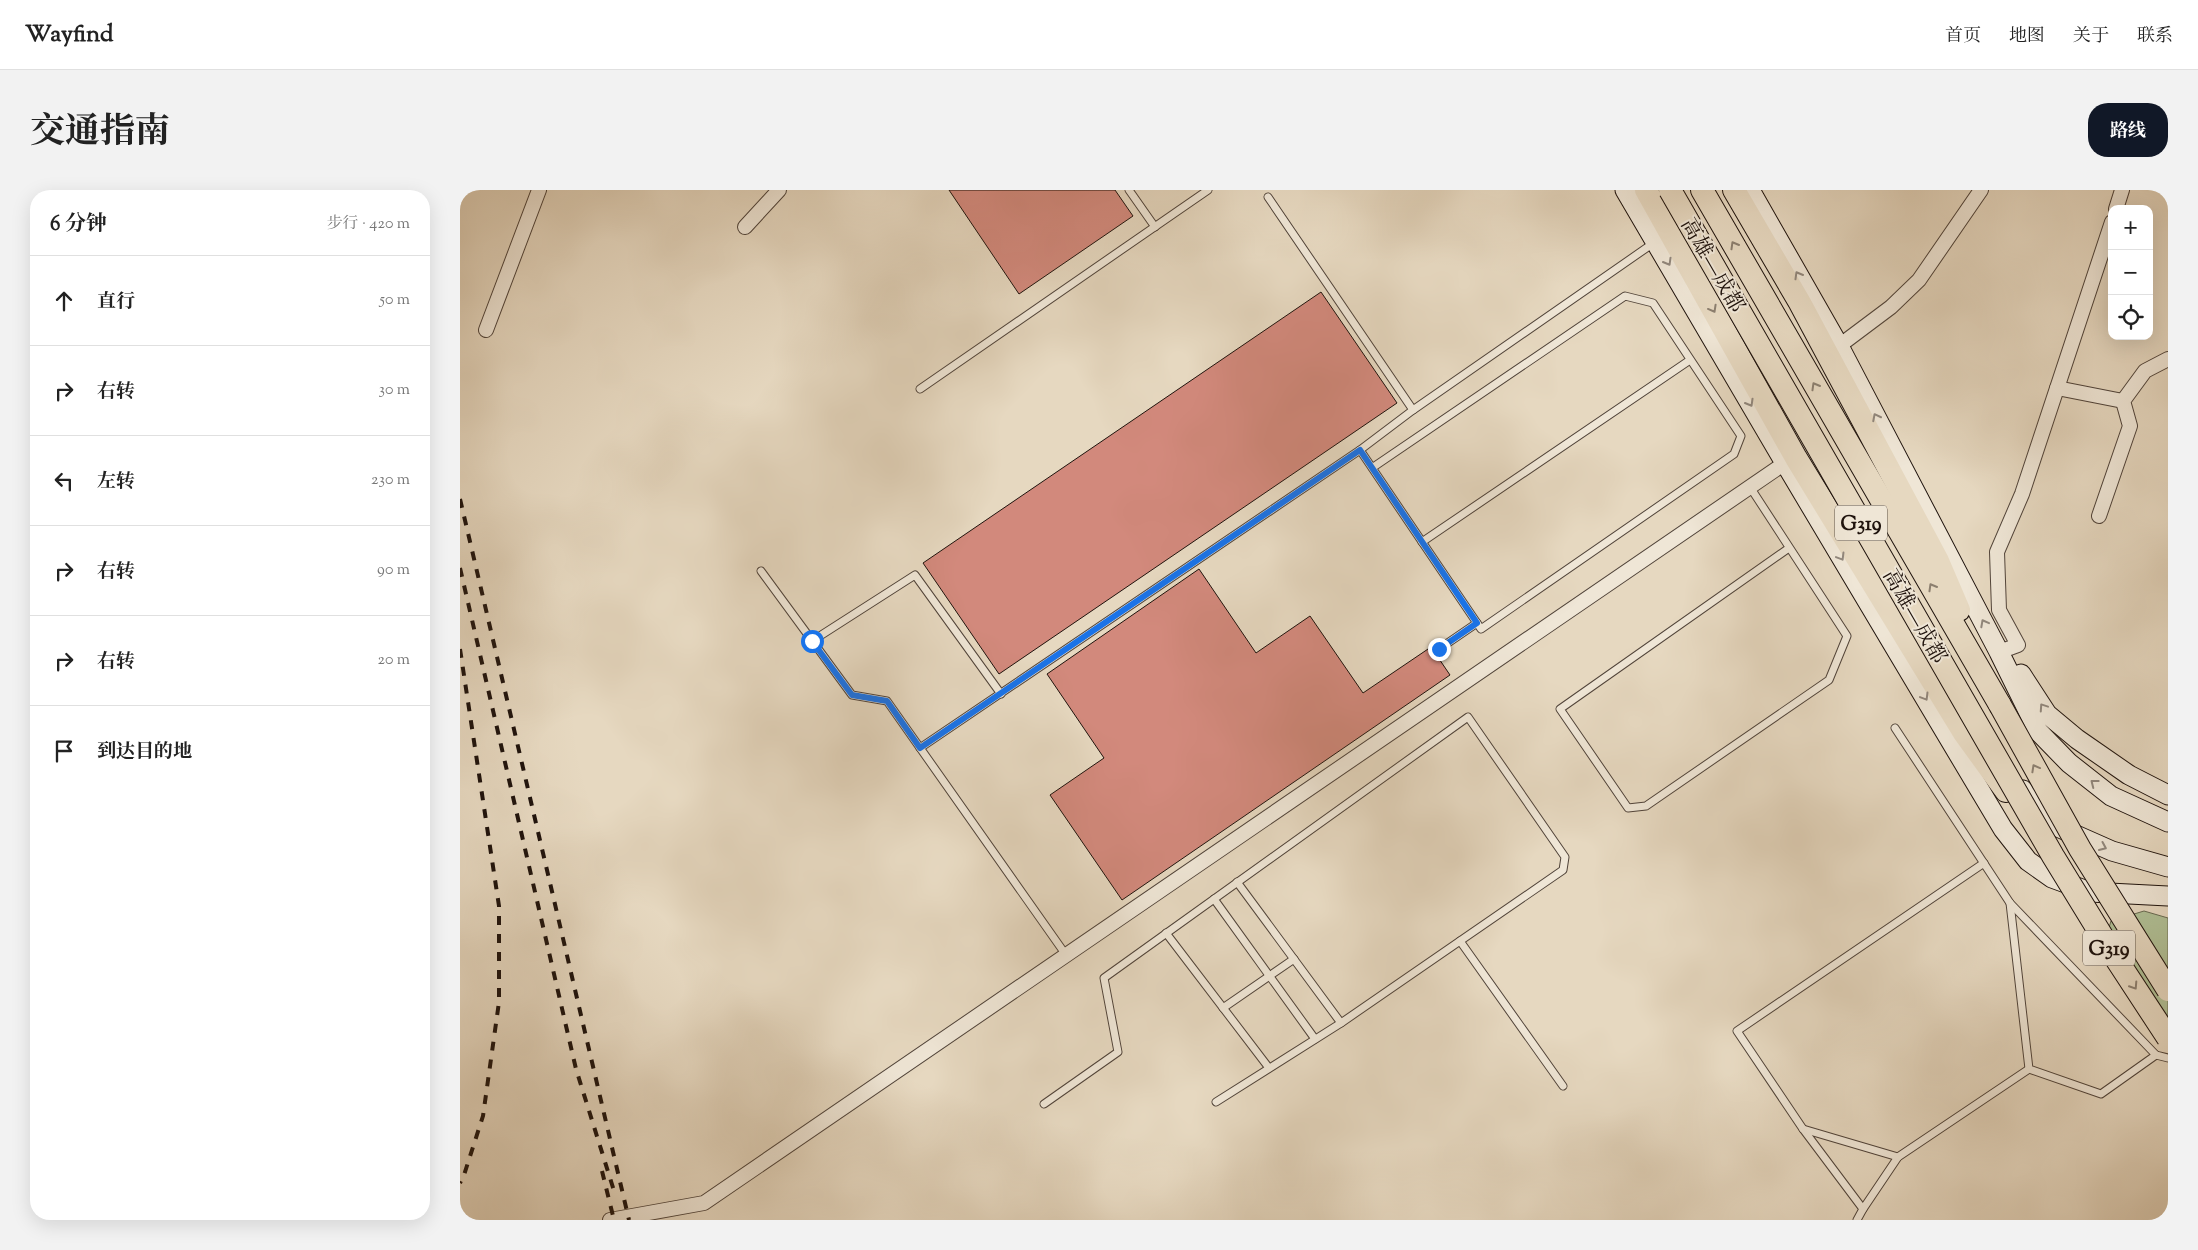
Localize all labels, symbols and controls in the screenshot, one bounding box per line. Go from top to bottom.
text: Wayfind [25,18,113,52]
text: 首页 [1945,24,1981,50]
text: 地图 [2009,24,2045,50]
text: 关于 [2073,24,2109,50]
text: 联系 [2137,24,2173,50]
button: 路线 [2088,103,2168,157]
text: 交通指南 [30,108,170,159]
map controls [2108,205,2153,340]
button: + [2108,205,2153,250]
text: 6 分钟 [50,210,107,240]
text: 步行 · 420 m [326,213,410,236]
street label: 高雄—成都 [1672,213,1751,319]
one-way arrow [1730,242,1740,251]
button: − [2108,250,2153,295]
one-way arrow [1662,257,1672,266]
one-way arrow [1795,271,1805,280]
icon: ahead [50,287,78,315]
text: 直行 [97,289,135,316]
text: 50 m [379,289,410,312]
button: locate [2108,295,2153,340]
one-way arrow [1707,303,1717,312]
icon: right [50,377,78,405]
text: 右转 [97,379,135,406]
text: 30 m [379,379,410,402]
one-way arrow [1812,382,1822,391]
one-way arrow [1743,397,1753,406]
one-way arrow [1872,414,1882,423]
icon: left [50,467,78,495]
text: 左转 [97,469,135,496]
text: 230 m [371,469,410,492]
road number: G319 [1835,506,1887,540]
one-way arrow [1835,552,1845,561]
icon: right [50,557,78,585]
text: 右转 [97,559,135,586]
text: 90 m [377,559,410,582]
street label: 高雄—成都 [1874,564,1953,670]
one-way arrow [1928,584,1938,593]
one-way arrow [1980,620,1990,629]
route start [801,630,824,653]
route end [1428,638,1451,661]
icon: right [50,647,78,675]
text: 右转 [97,649,135,676]
text: 20 m [377,649,410,672]
one-way arrow [1918,691,1928,700]
one-way arrow [2040,704,2049,713]
icon: arrive [50,737,78,765]
text: 到达目的地 [97,739,192,766]
one-way arrow [2031,764,2041,773]
one-way arrow [2090,780,2100,789]
one-way arrow [2098,840,2107,851]
road number: G319 [2083,930,2135,966]
one-way arrow [2128,981,2137,990]

